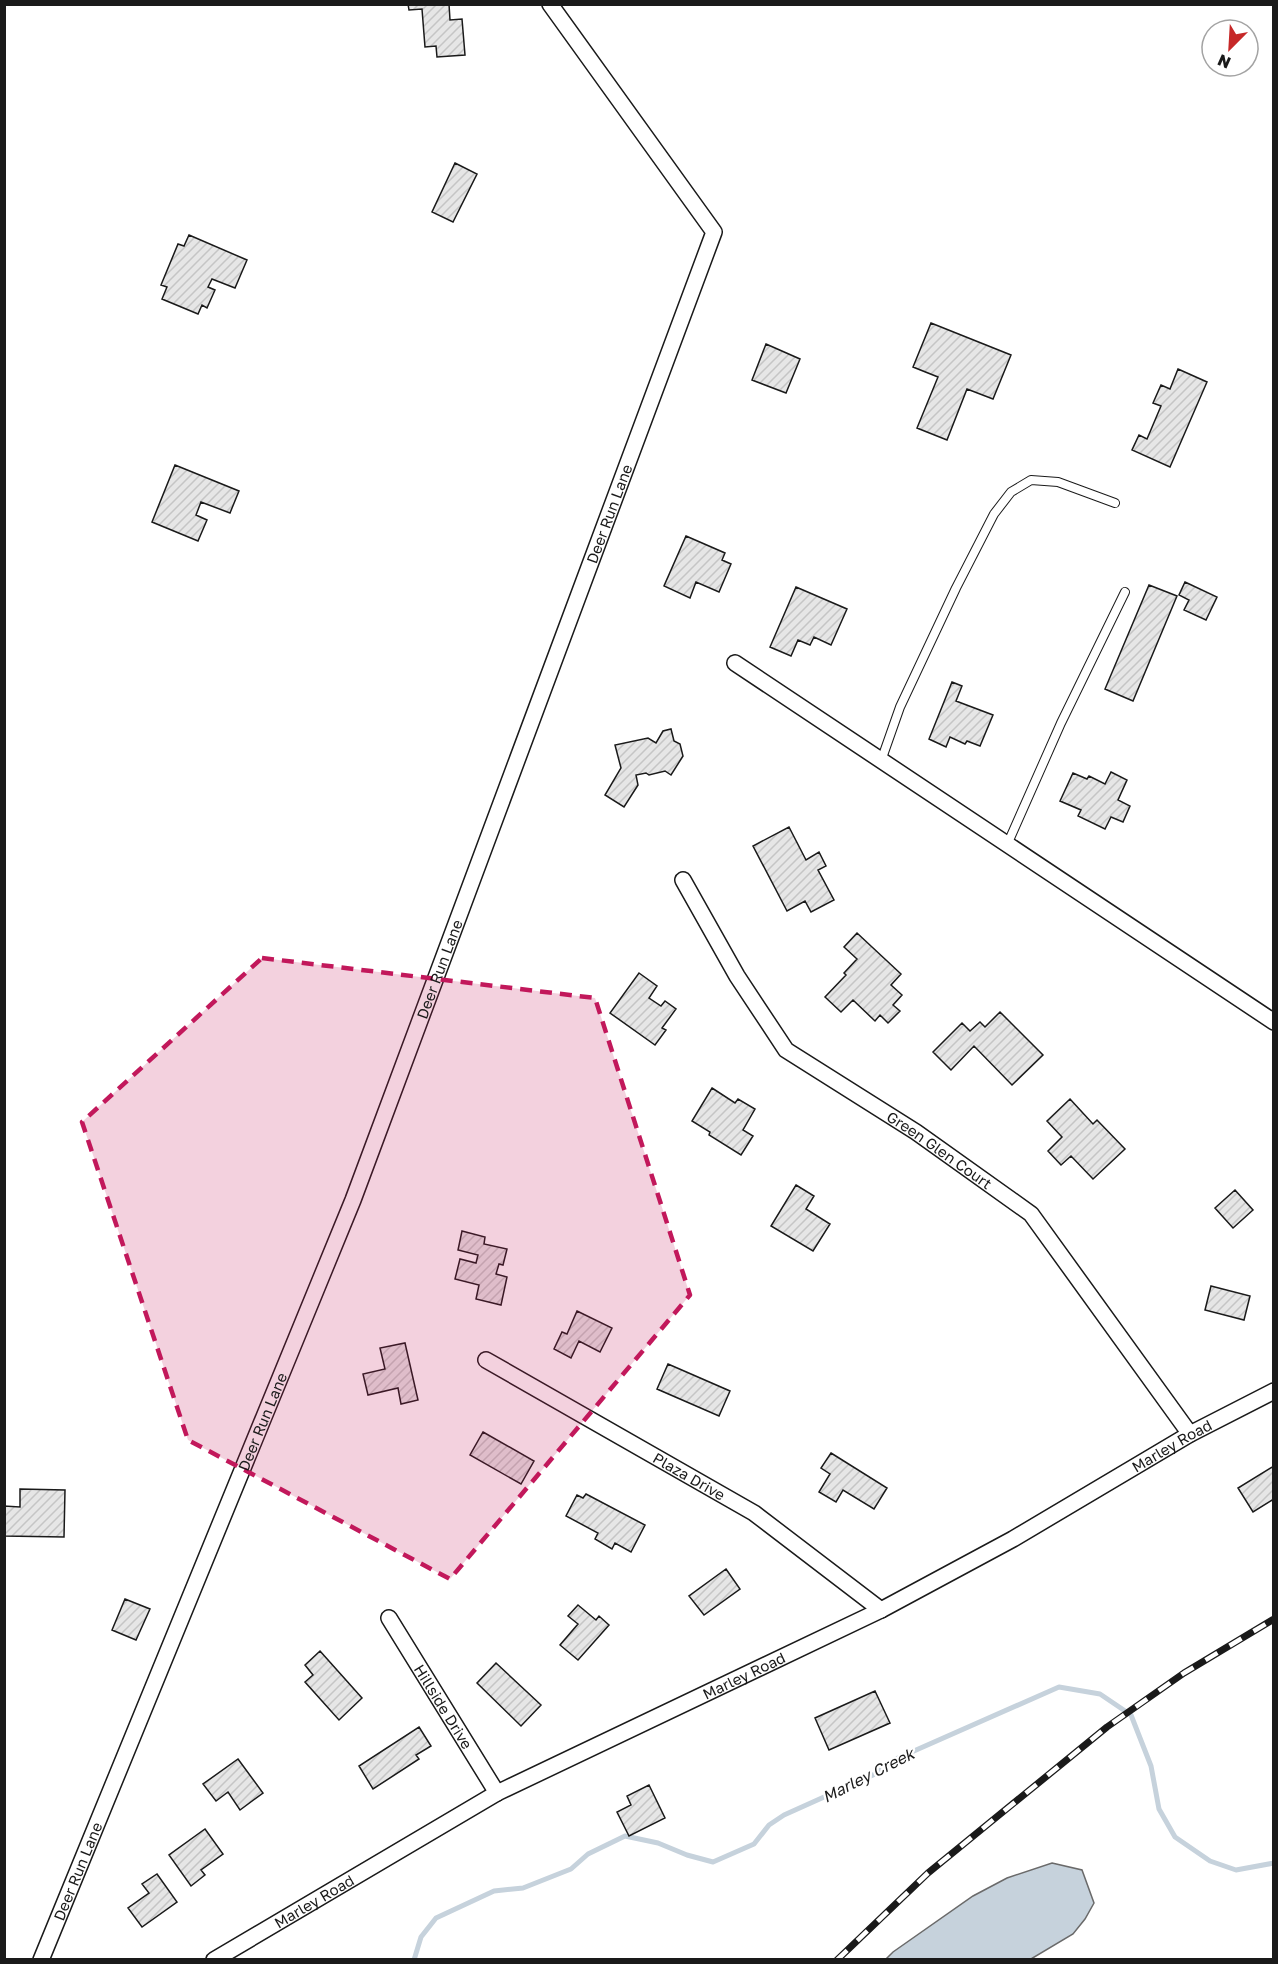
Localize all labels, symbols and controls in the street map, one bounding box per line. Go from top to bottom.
north arrow [1200,18,1260,78]
text: N [1214,50,1234,73]
street label: Deer Run Lane [582,461,636,566]
street label: Deer Run Lane [412,917,466,1021]
street label: Green Glen Court [884,1107,996,1192]
street label: Deer Run Lane [234,1370,290,1473]
street label: Marley Road [1128,1416,1215,1476]
street label: Plaza Drive [650,1448,729,1504]
street label: Marley Road [700,1648,788,1703]
street label: Hillside Drive [411,1661,477,1752]
water label: Marley Creek [819,1742,919,1807]
street label: Deer Run Lane [49,1819,106,1923]
street label: Marley Road [271,1871,357,1931]

